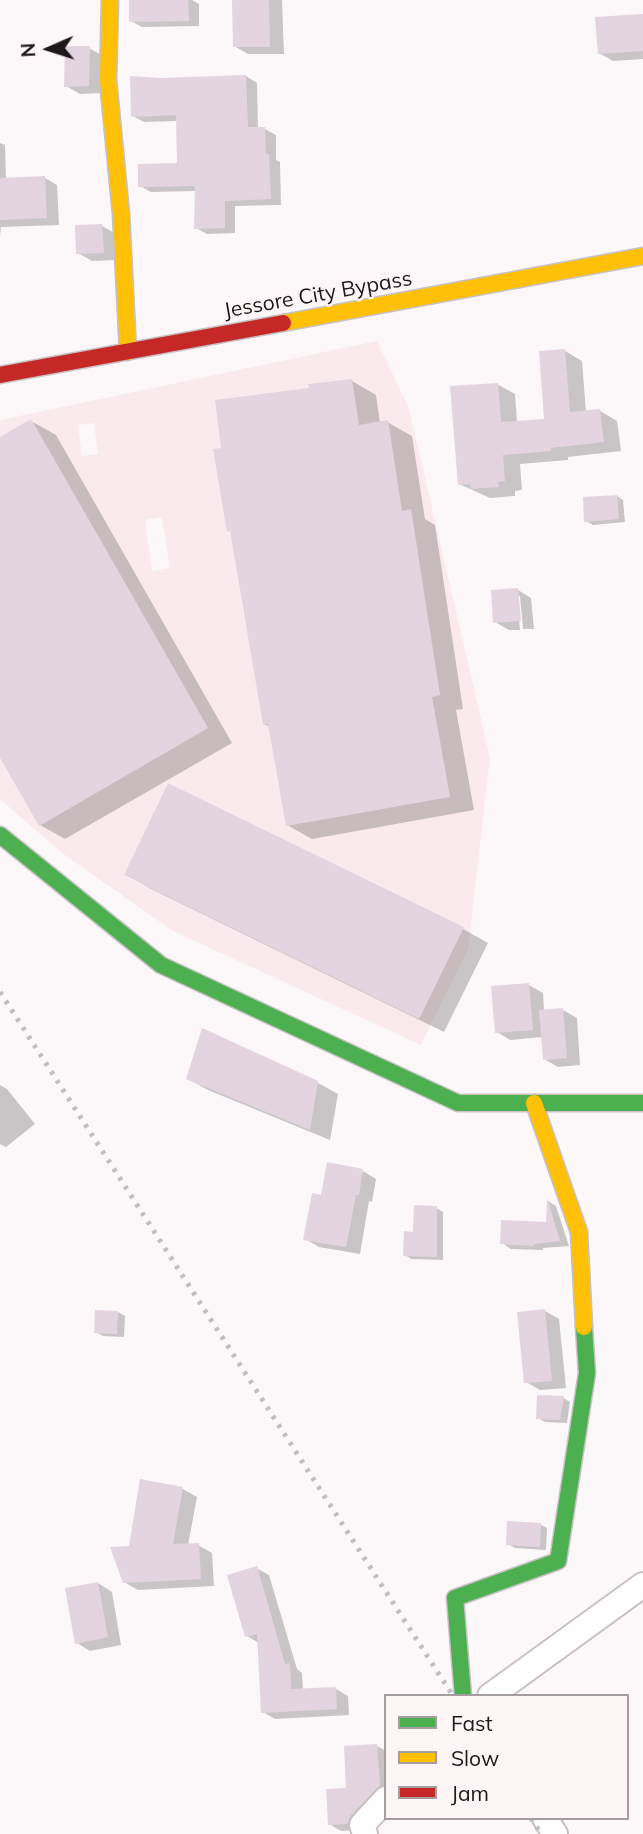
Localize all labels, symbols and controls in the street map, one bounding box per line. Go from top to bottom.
north arrow [14,14,84,84]
text: N [16,42,40,58]
street label: Jessore City Bypass [222,266,414,324]
legend [384,1694,629,1820]
text: Fast [451,1710,493,1736]
text: Slow [451,1745,499,1771]
text: Jam [451,1780,489,1806]

